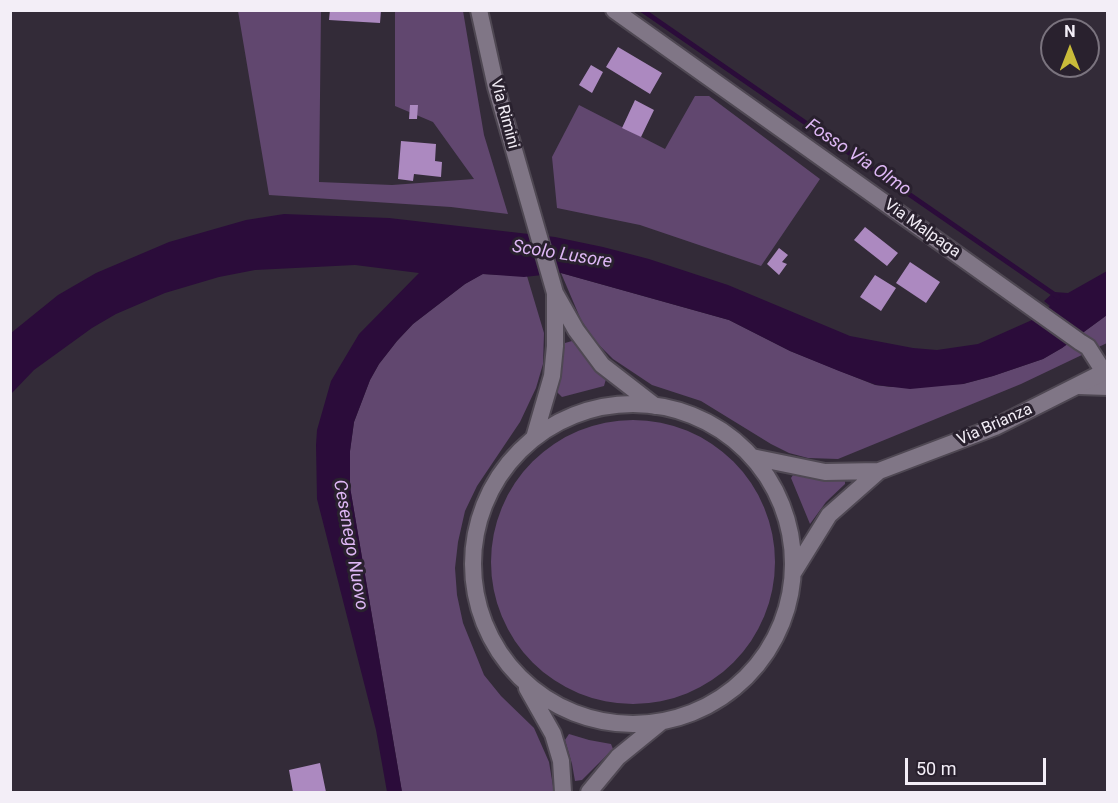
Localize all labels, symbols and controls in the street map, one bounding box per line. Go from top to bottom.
north arrow [1040,18,1100,78]
text: N [1064,22,1076,41]
street label: Via Rimini [486,77,522,151]
water label: Fosso Via Olmo [801,115,915,201]
street label: Via Malpaga [880,196,964,262]
water label: Scolo Lusore [511,236,613,274]
street label: Via Brianza [954,400,1036,450]
water label: Cesenego Nuovo [328,478,372,612]
scale bar [908,746,1049,784]
text: 50 m [916,758,956,779]

